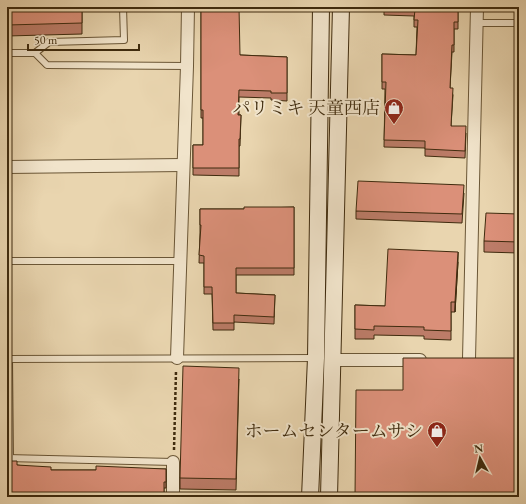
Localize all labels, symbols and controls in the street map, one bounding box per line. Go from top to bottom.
scale bar [28,26,139,52]
text: 50 m [34,32,58,48]
place label: パリミキ 天童西店 [232,96,380,119]
shop icon: パリミキ 天童西店 [383,97,405,125]
place label: ホームセンタームサシ [244,419,423,442]
shop icon: ホームセンタームサシ [426,420,448,448]
north arrow [460,438,500,478]
text: N [473,441,484,456]

